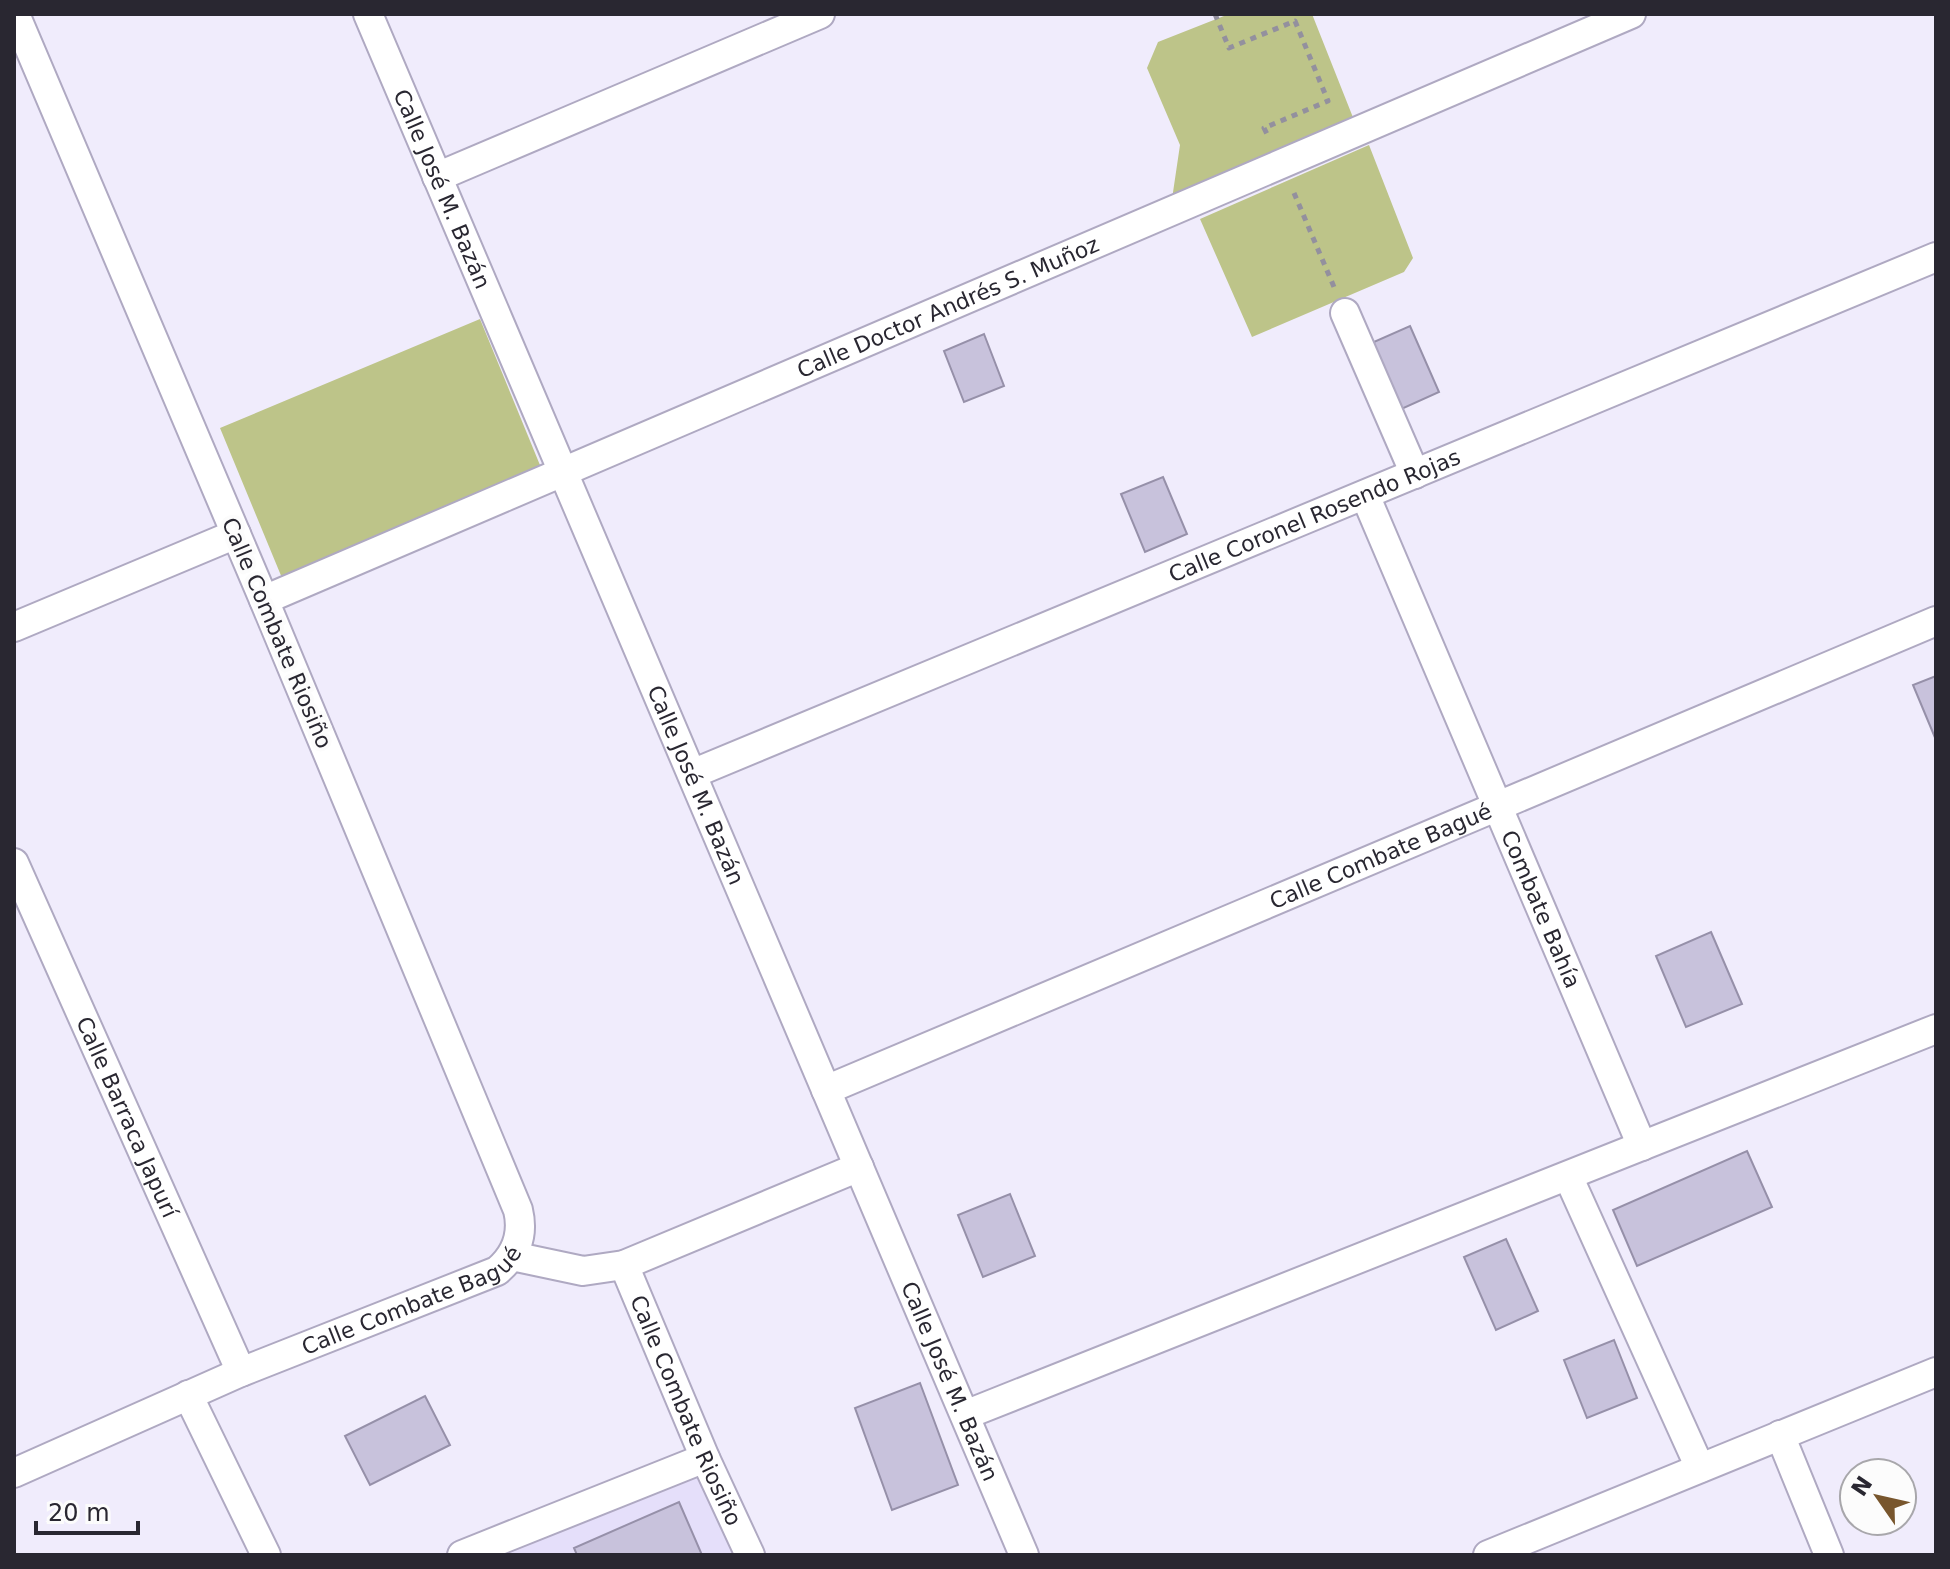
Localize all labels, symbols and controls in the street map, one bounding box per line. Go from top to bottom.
street label: Calle José M. Bazán [389,85,496,292]
street label: Calle Doctor Andrés S. Muñoz [793,231,1102,383]
street label: Calle Coronel Rosendo Rojas [1165,444,1464,587]
street label: Calle Combate Riosiño [217,514,337,752]
street label: Calle José M. Bazán [643,682,750,888]
street label: Calle Combate Bagué [1266,798,1495,914]
street label: Combate Bahía [1497,826,1586,992]
street label: Calle Barraca Japurí [72,1013,183,1222]
street label: Calle Combate Bagué [298,1242,526,1359]
street label: Calle José M. Bazán [897,1278,1003,1485]
street label: Calle Combate Riosiño [626,1291,747,1529]
north arrow [1838,1457,1918,1537]
text: N [1846,1471,1877,1501]
scale bar [36,1485,138,1535]
text: 20 m [48,1499,110,1527]

